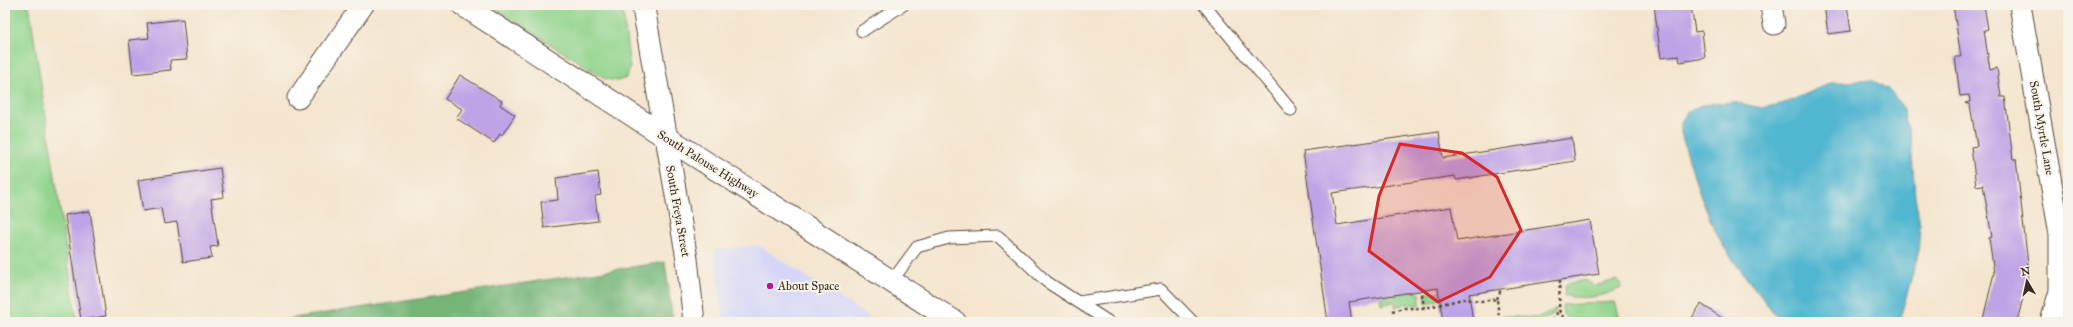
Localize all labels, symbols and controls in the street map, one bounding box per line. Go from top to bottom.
street label: South Myrtle Lane [2027,80,2057,176]
street label: South Palouse Highway [654,127,761,202]
street label: South Freya Street [663,164,693,259]
north arrow [2007,261,2047,301]
text: N [2020,264,2032,279]
place label: About Space [777,279,839,293]
marker: About Space [765,281,775,291]

